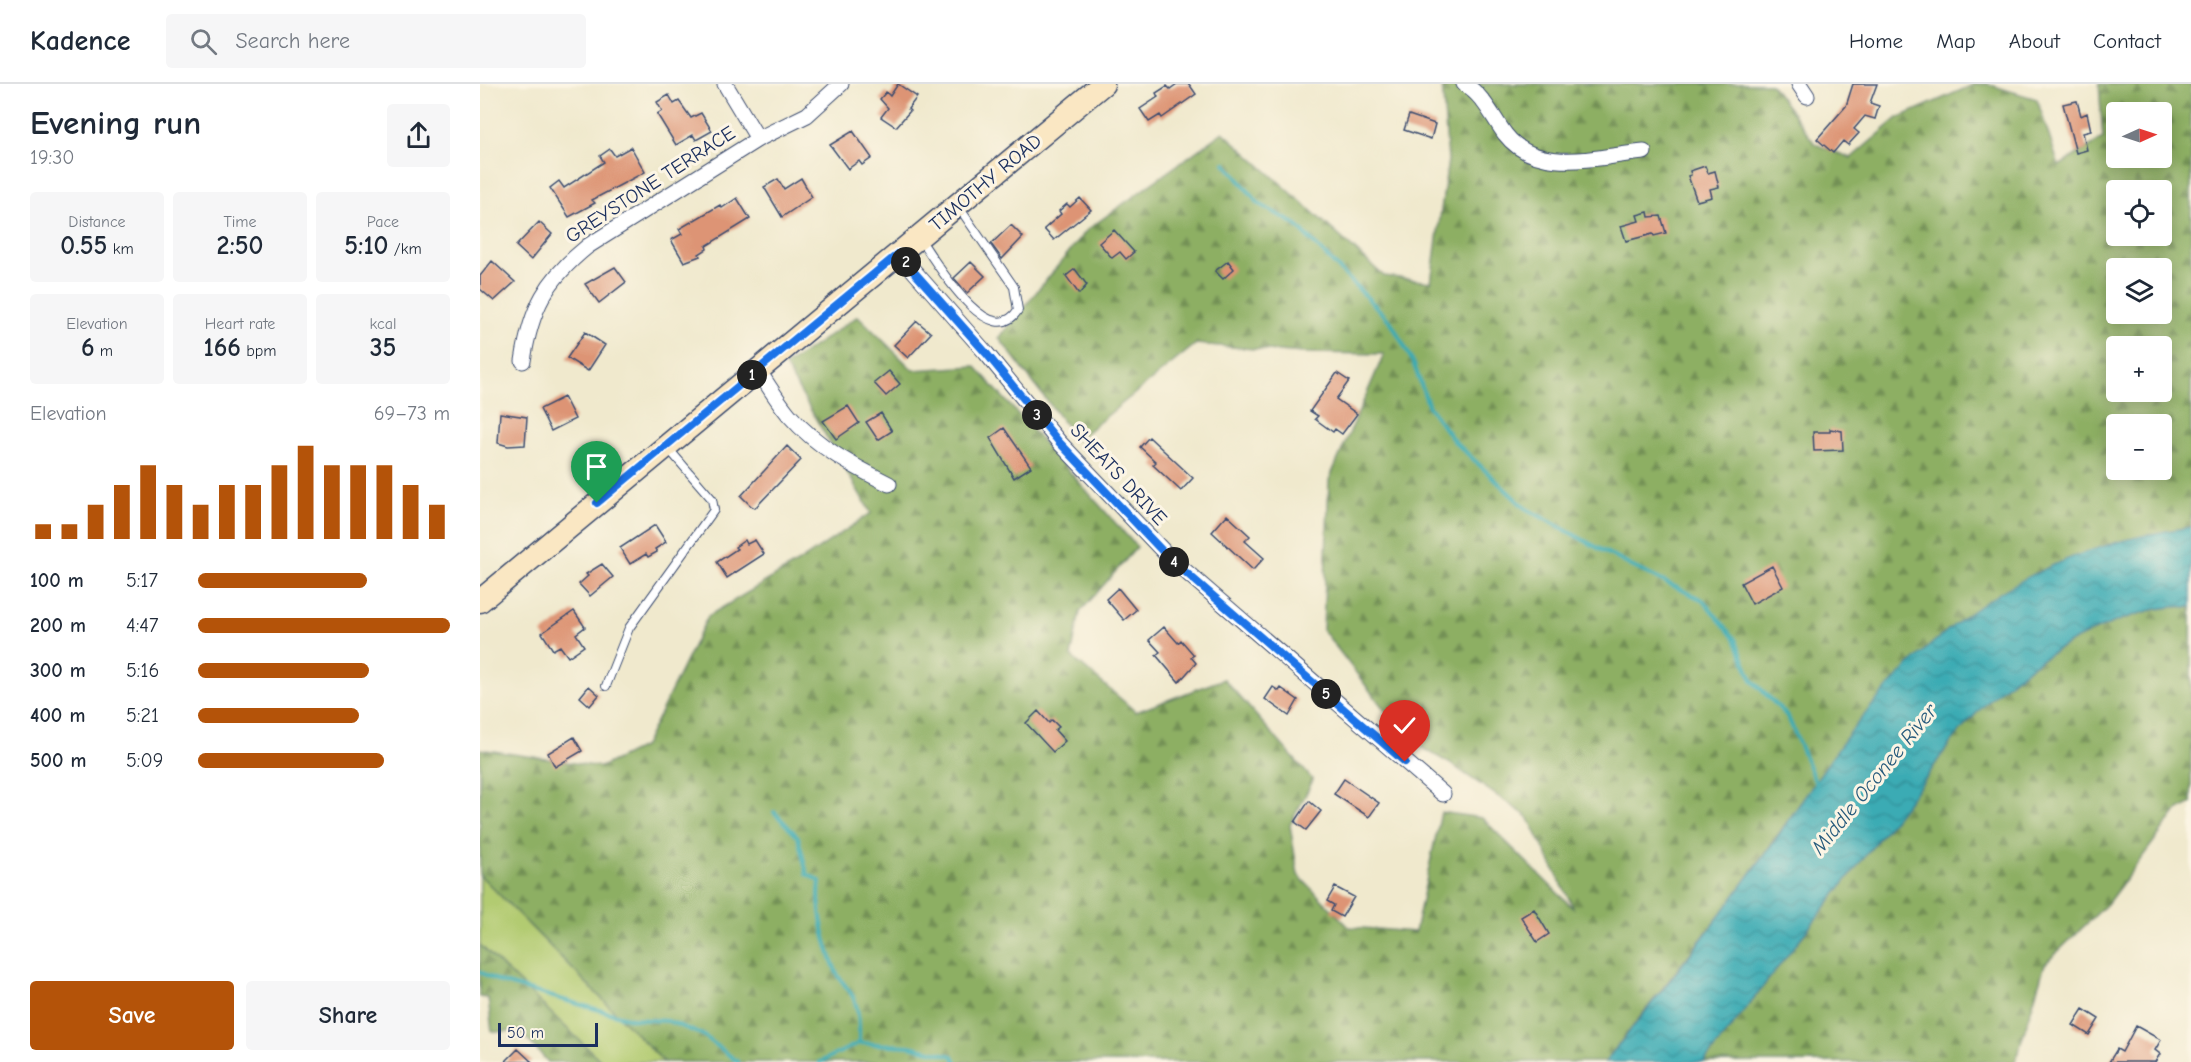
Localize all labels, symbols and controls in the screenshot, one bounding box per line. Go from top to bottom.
search box [166,14,586,68]
text: Kadence [30,25,130,57]
icon: search [187,25,220,58]
text: Search here [235,28,350,54]
text: Home [1849,29,1903,53]
text: Map [1936,29,1976,53]
text: About [2009,29,2060,53]
text: Contact [2093,29,2161,53]
north arrow [2106,102,2172,168]
map controls [2106,102,2172,480]
text: Evening run [30,104,201,142]
button: share [387,104,450,167]
street label: GREYSTONE TERRACE [561,121,739,248]
street label: TIMOTHY ROAD [925,129,1046,236]
text: 19:30 [30,146,74,169]
button: locate [2106,180,2172,246]
text: Distance [68,213,126,231]
text: Time [223,213,257,231]
text: Pace [367,213,399,231]
text: 0.55 [60,231,107,261]
text: 2:50 [216,231,264,261]
text: 5:10 [344,231,388,261]
text: km [107,240,134,258]
text: /km [388,240,422,258]
pin: 2 [891,247,921,277]
text: 2 [902,253,910,271]
button: layers [2106,258,2172,324]
text: Elevation [66,315,128,333]
text: Heart rate [205,315,275,333]
text: kcal [370,315,396,333]
text: 6 [81,333,95,363]
text: 166 [203,333,241,363]
text: 35 [370,333,396,363]
button: + [2106,336,2172,402]
text: m [95,342,113,360]
text: bpm [241,342,277,360]
pin: 1 [737,360,767,390]
text: 1 [749,366,755,384]
pin: 3 [1022,400,1052,430]
text: Elevation [30,402,107,425]
text: 69–73 m [374,402,450,425]
text: 3 [1033,406,1041,424]
button: − [2106,414,2172,480]
street label: SHEATS DRIVE [1066,419,1172,530]
pin [571,441,622,503]
icon: arrive [580,450,613,483]
pin: 4 [1159,547,1189,577]
text: 4 [1170,553,1178,571]
text: 100 m [30,569,84,592]
text: 5:17 [126,569,158,592]
text: 200 m [30,614,86,637]
text: 4:47 [126,614,158,637]
text: 300 m [30,659,86,682]
text: 5:16 [126,659,159,682]
pin: 5 [1311,679,1341,709]
text: 5 [1322,685,1330,703]
water label: Middle Oconee River [1805,698,1943,860]
pin [1379,700,1430,762]
text: 400 m [30,704,85,727]
text: 5:21 [126,704,159,727]
icon: check [1388,709,1421,742]
text: 500 m [30,749,87,772]
text: 5:09 [126,749,163,772]
button: Save [30,981,234,1050]
button: Share [246,981,450,1050]
scale bar [498,1020,598,1048]
text: 50 m [507,1024,544,1042]

